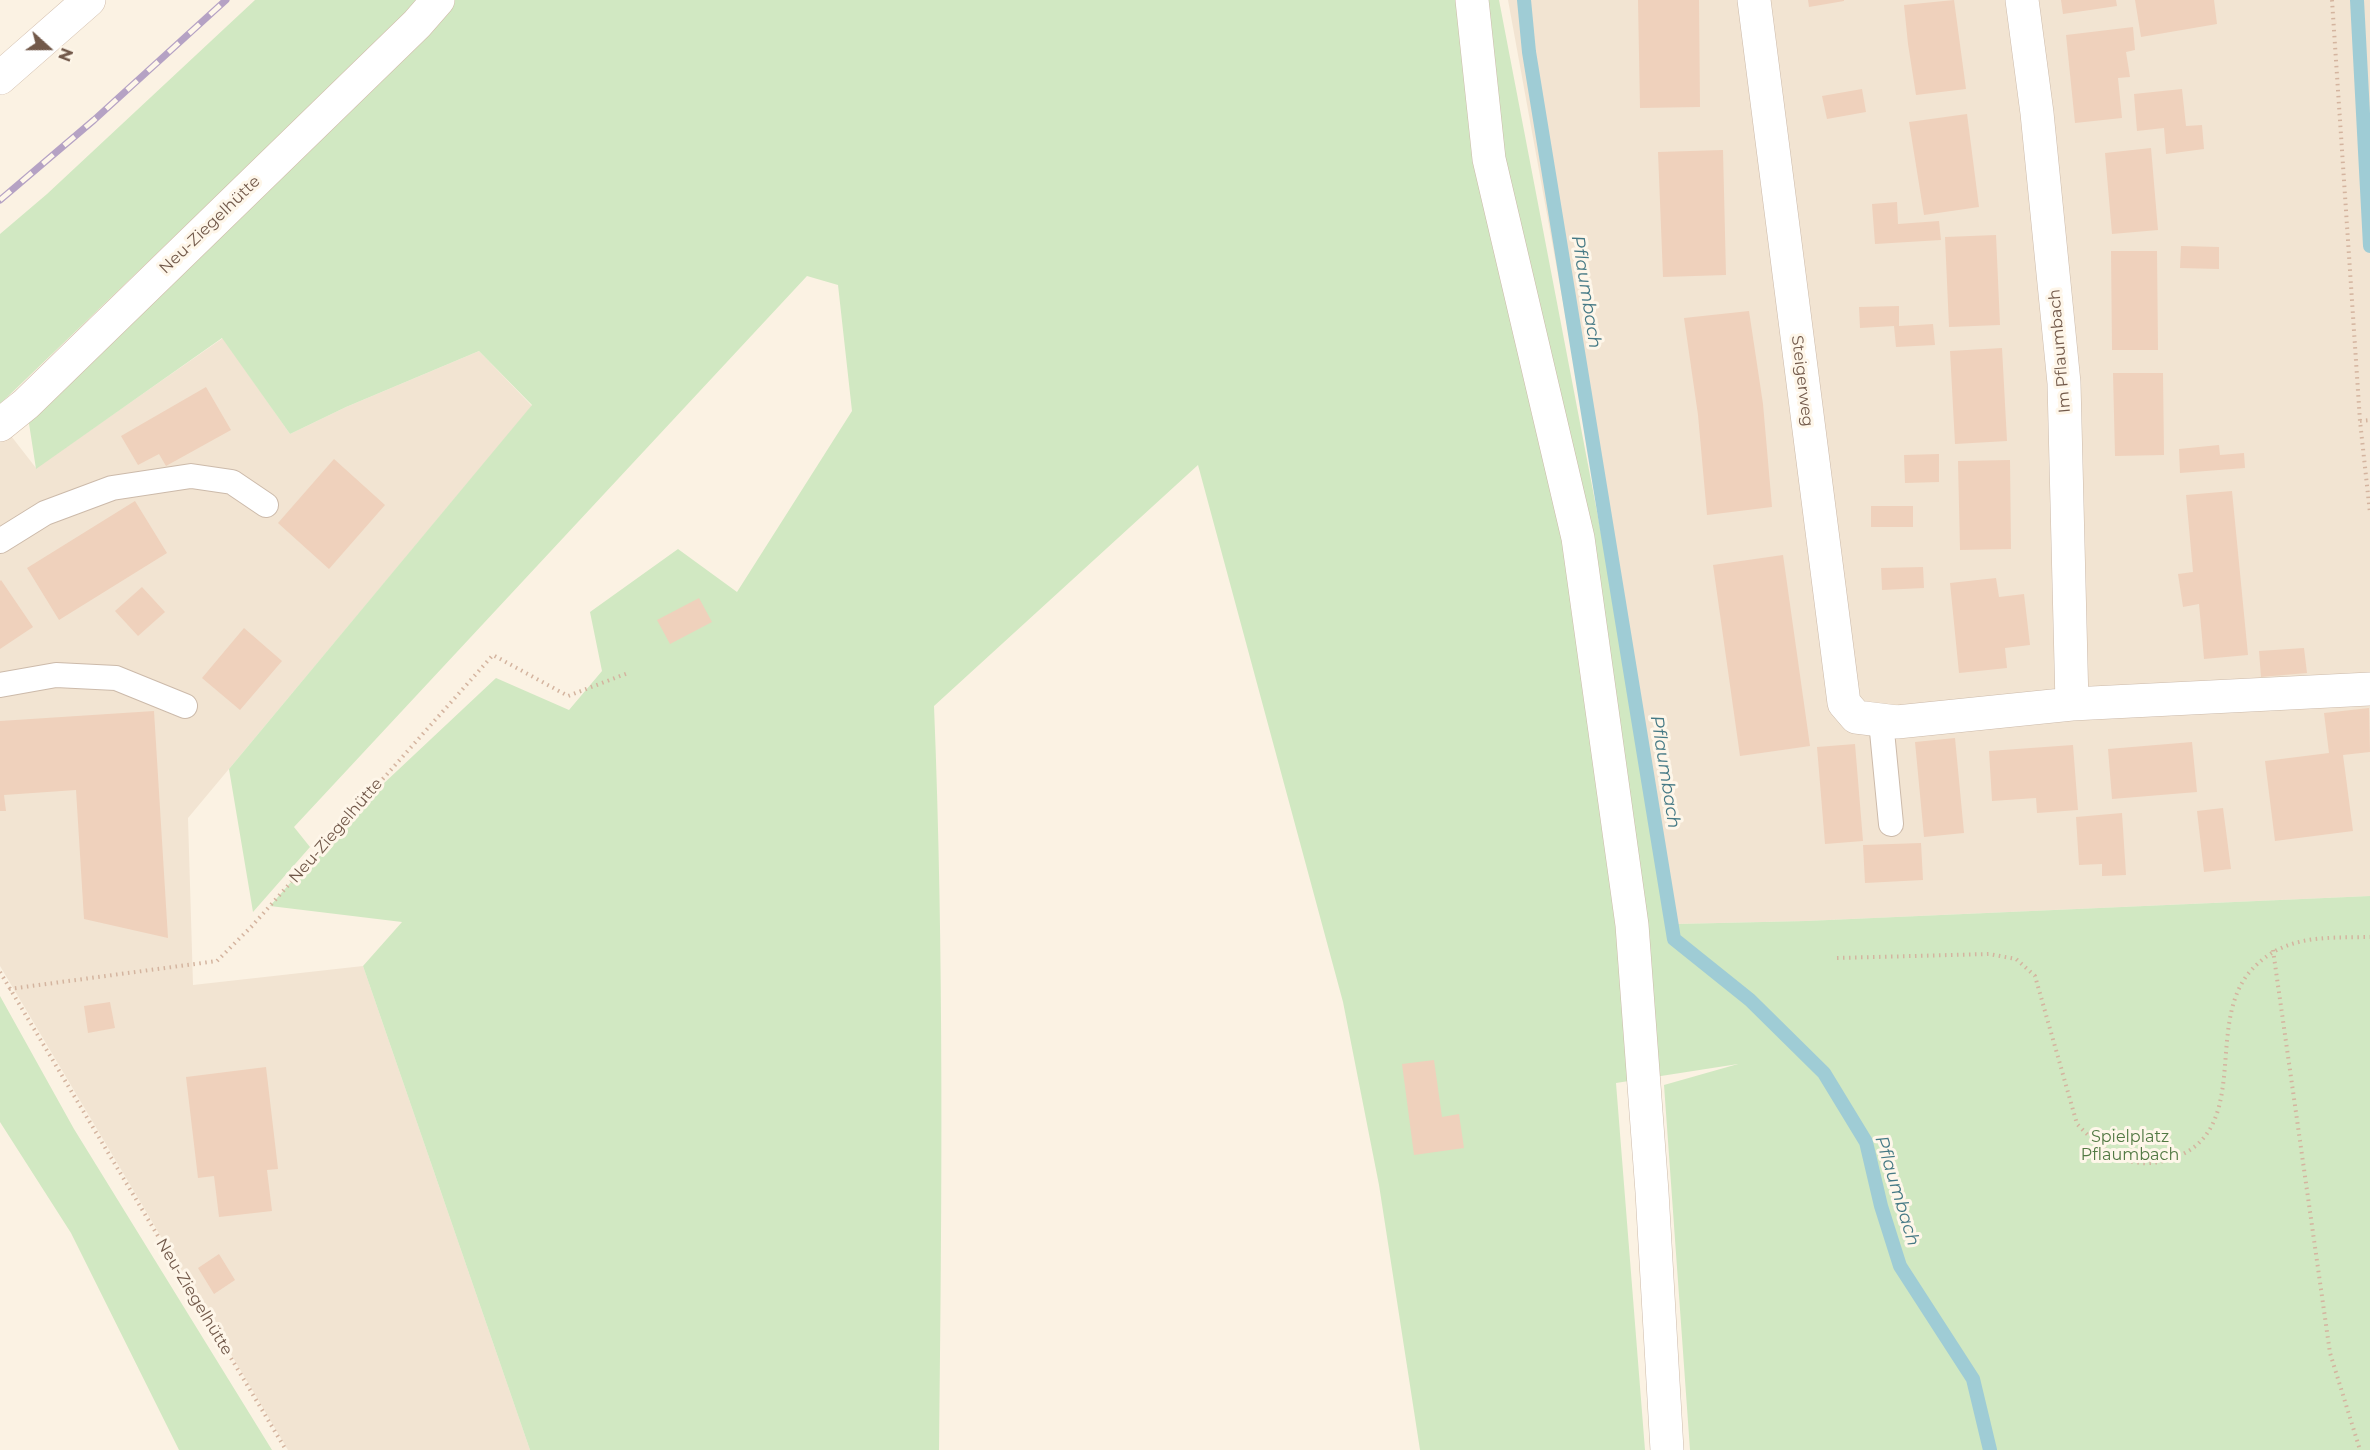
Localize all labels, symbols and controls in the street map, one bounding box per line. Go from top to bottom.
north arrow [18,18,78,78]
text: N [54,45,76,64]
street label: Neu-Ziegelhütte [156,172,264,278]
water label: Pflaumbach [1566,234,1606,350]
street label: Im Pflaumbach [2045,288,2075,414]
street label: Steigerweg [1787,334,1817,428]
water label: Pflaumbach [1645,714,1685,830]
street label: Neu-Ziegelhütte [285,775,387,887]
park label: Spielplatz Pflaumbach [2081,1127,2179,1165]
water label: Pflaumbach [1870,1133,1924,1249]
street label: Neu-Ziegelhütte [152,1235,236,1359]

